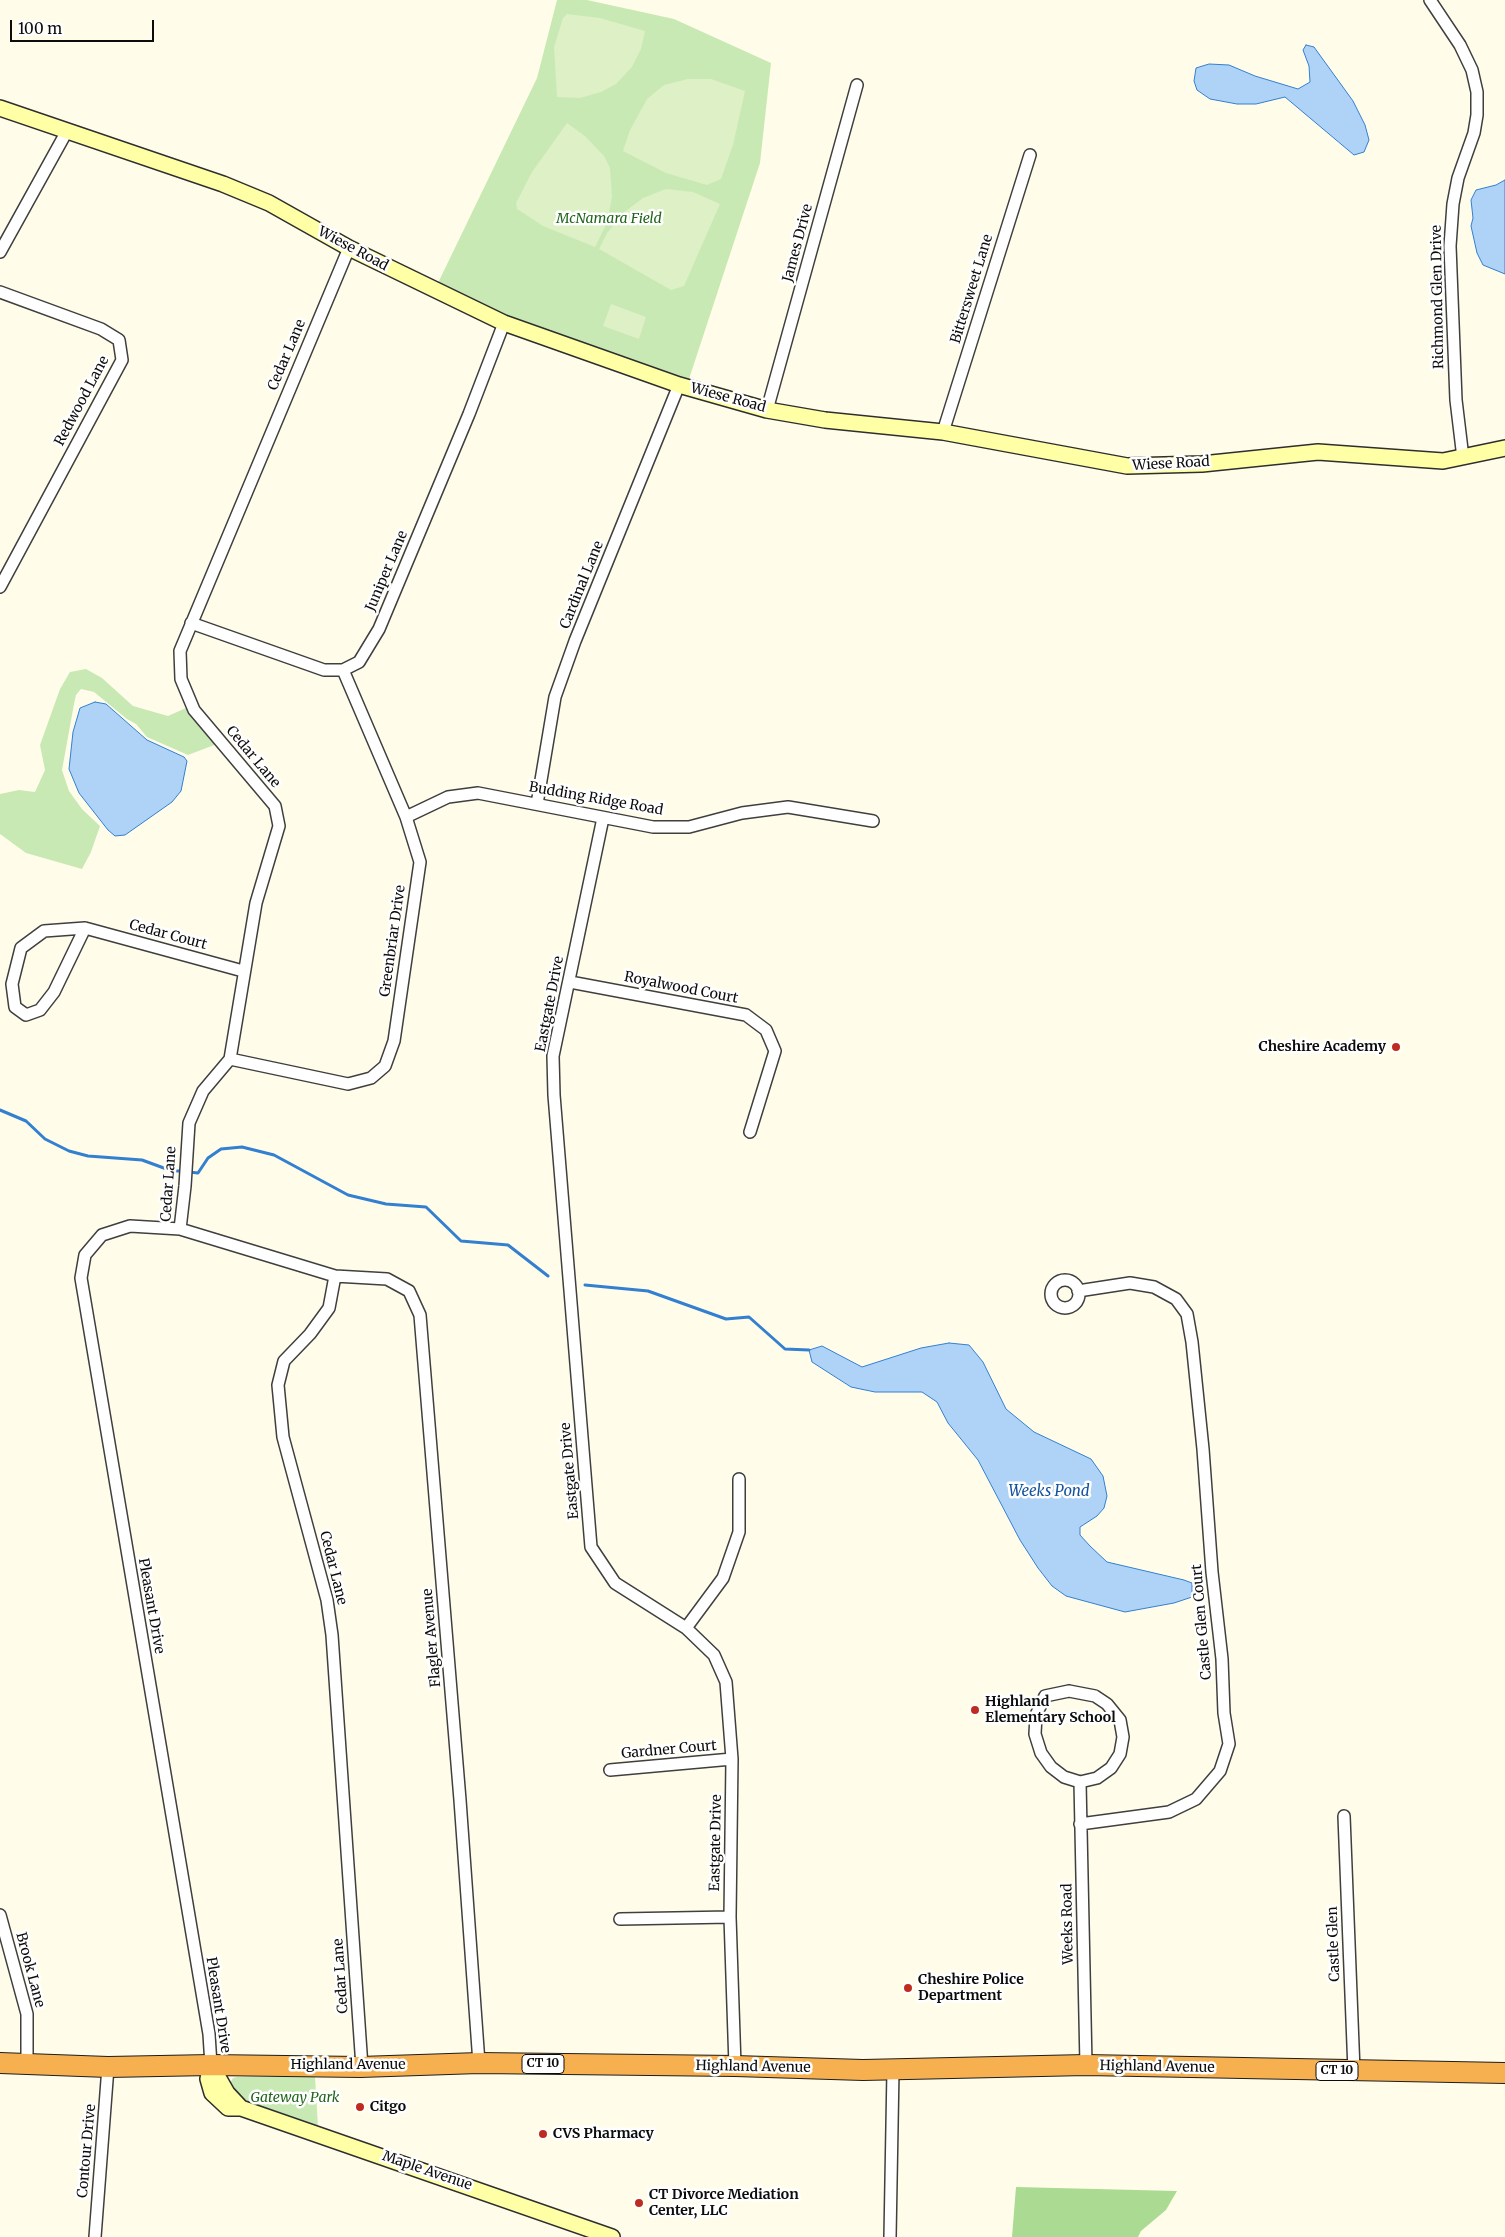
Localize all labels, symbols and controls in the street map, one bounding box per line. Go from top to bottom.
scale bar [12,10,156,42]
text: 100 m [18,19,62,38]
street label: James Drive [780,202,816,284]
park label: McNamara Field [556,211,662,227]
street label: Wiese Road [315,223,391,275]
street label: Richmond Glen Drive [1428,225,1448,369]
street label: Bittersweet Lane [947,232,997,346]
street label: Cedar Lane [265,317,309,393]
street label: Redwood Lane [51,353,113,449]
street label: Wiese Road [688,380,768,416]
street label: Wiese Road [1132,454,1210,474]
street label: Juniper Lane [362,528,412,614]
street label: Cardinal Lane [557,539,607,631]
street label: Cedar Lane [222,723,284,791]
street label: Budding Ridge Road [528,779,664,819]
street label: Greenbriar Drive [377,884,409,998]
street label: Cedar Court [127,917,209,953]
street label: Eastgate Drive [532,955,568,1053]
street label: Royalwood Court [623,969,739,1007]
place label: Cheshire Academy [1258,1039,1386,1055]
marker: Cheshire Academy [1390,1041,1402,1053]
street label: Cedar Lane [158,1146,180,1222]
street label: Eastgate Drive [557,1422,583,1520]
water label: Weeks Pond [1008,1483,1090,1501]
street label: Cedar Lane [316,1529,350,1607]
street label: Pleasant Drive [134,1557,168,1655]
street label: Castle Glen Court [1189,1563,1215,1681]
street label: Flagler Avenue [419,1588,445,1688]
place label: Highland Elementary School [985,1694,1116,1726]
marker: Highland Elementary School [969,1704,981,1716]
street label: Gardner Court [621,1737,717,1763]
street label: Eastgate Drive [707,1794,725,1892]
street label: Weeks Road [1059,1883,1077,1965]
street label: Castle Glen [1324,1906,1344,1982]
street label: Brook Lane [12,1931,48,2009]
street label: Cedar Lane [330,1938,352,2014]
street label: Pleasant Drive [202,1956,234,2054]
place label: Cheshire Police Department [918,1972,1024,2004]
marker: Cheshire Police Department [902,1982,914,1994]
road number: CT 10 [522,2054,564,2074]
street label: Highland Avenue [290,2057,406,2073]
street label: Highland Avenue [695,2058,811,2076]
street label: Highland Avenue [1099,2058,1215,2076]
road number: CT 10 [1316,2062,1358,2080]
park label: Gateway Park [251,2090,339,2106]
place label: Citgo [370,2099,406,2115]
marker: Citgo [354,2101,366,2113]
street label: Contour Drive [75,2103,99,2199]
place label: CVS Pharmacy [553,2126,654,2142]
marker: CVS Pharmacy [537,2128,549,2140]
street label: Maple Avenue [380,2148,474,2194]
place label: CT Divorce Mediation Center, LLC [649,2187,799,2220]
marker: CT Divorce Mediation Center, LLC [633,2197,645,2209]

